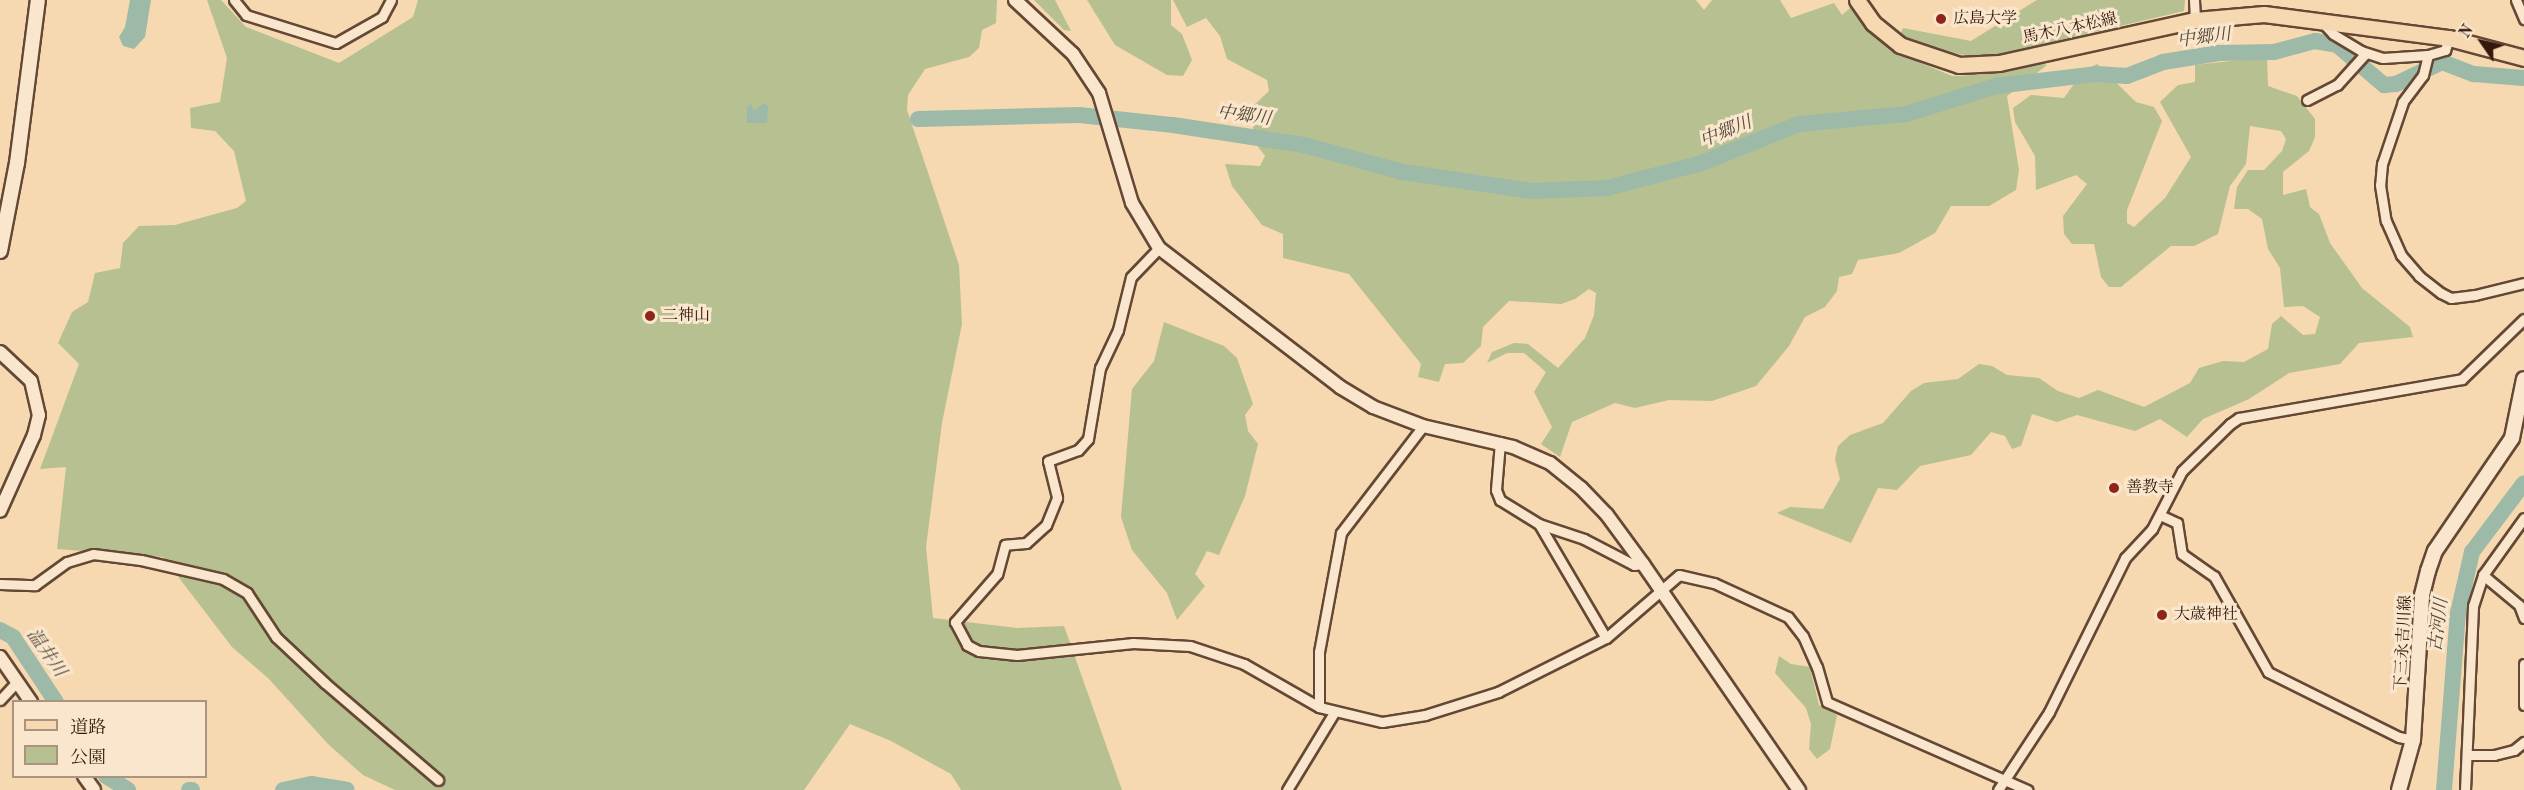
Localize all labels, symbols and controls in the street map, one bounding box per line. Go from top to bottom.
place label: 広島大学 [1953,9,2017,29]
street label: 馬木八本松線 [2021,10,2119,48]
marker: 広島大学 [1934,12,1948,26]
north arrow [2452,12,2512,72]
text: N [2457,22,2477,41]
water label: 中郷川 [2176,24,2232,52]
water label: 中郷川 [1216,102,1272,130]
water label: 中郷川 [1697,112,1755,152]
place label: 二神山 [662,306,710,326]
marker: 二神山 [643,309,657,323]
place label: 善教寺 [2126,478,2174,498]
marker: 善教寺 [2107,481,2121,495]
street label: 下三永吉川線 [2392,595,2416,691]
water label: 古河川 [2425,597,2453,653]
place label: 大歳神社 [2174,605,2238,625]
marker: 大歳神社 [2155,608,2169,622]
water label: 温井川 [22,625,70,681]
legend [12,700,207,778]
text: 道路 [70,719,106,737]
text: 公園 [70,749,106,767]

